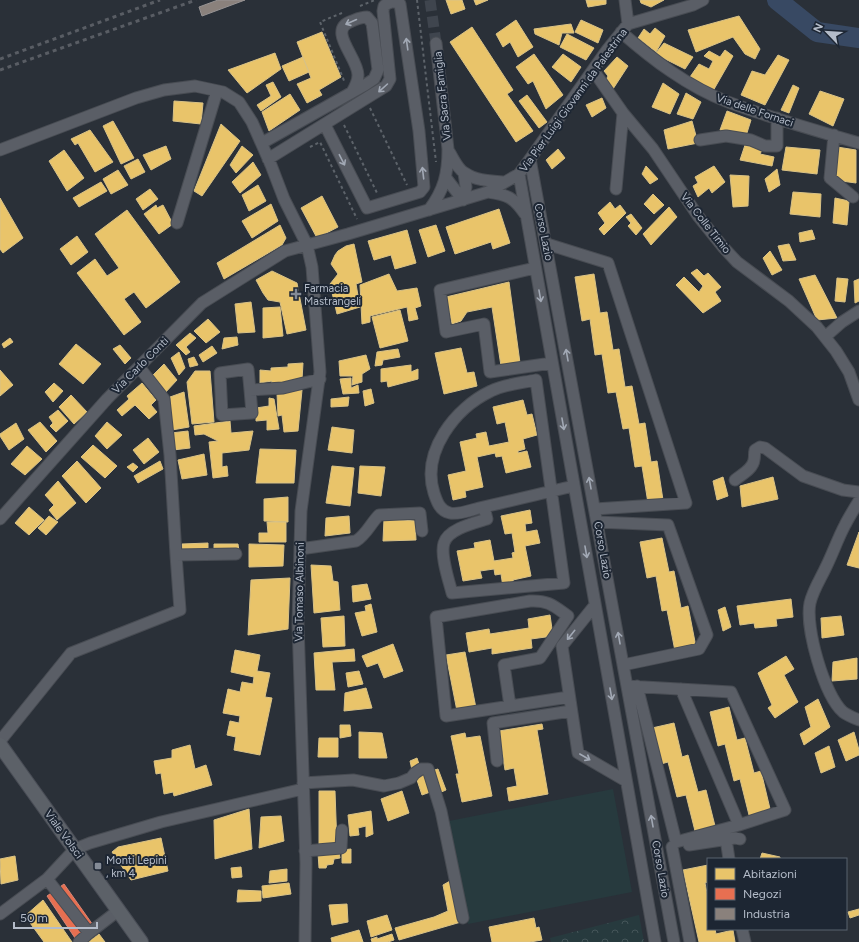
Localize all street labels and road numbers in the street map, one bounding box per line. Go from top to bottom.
street label: Via Pier Luigi Giovanni da Palestrina [517,26,630,175]
street label: Via Sacra Famiglia [431,51,454,141]
street label: Via delle Fornaci [715,91,795,130]
street label: Via Colle Timio [678,190,733,256]
street label: Corso Lazio [532,202,555,262]
street label: Via Carlo Conti [109,334,171,396]
street label: Corso Lazio [591,520,614,580]
street label: Via Tomaso Albinoni [292,542,307,642]
street label: Viale Volsci [42,808,85,861]
street label: Corso Lazio [649,839,672,899]

